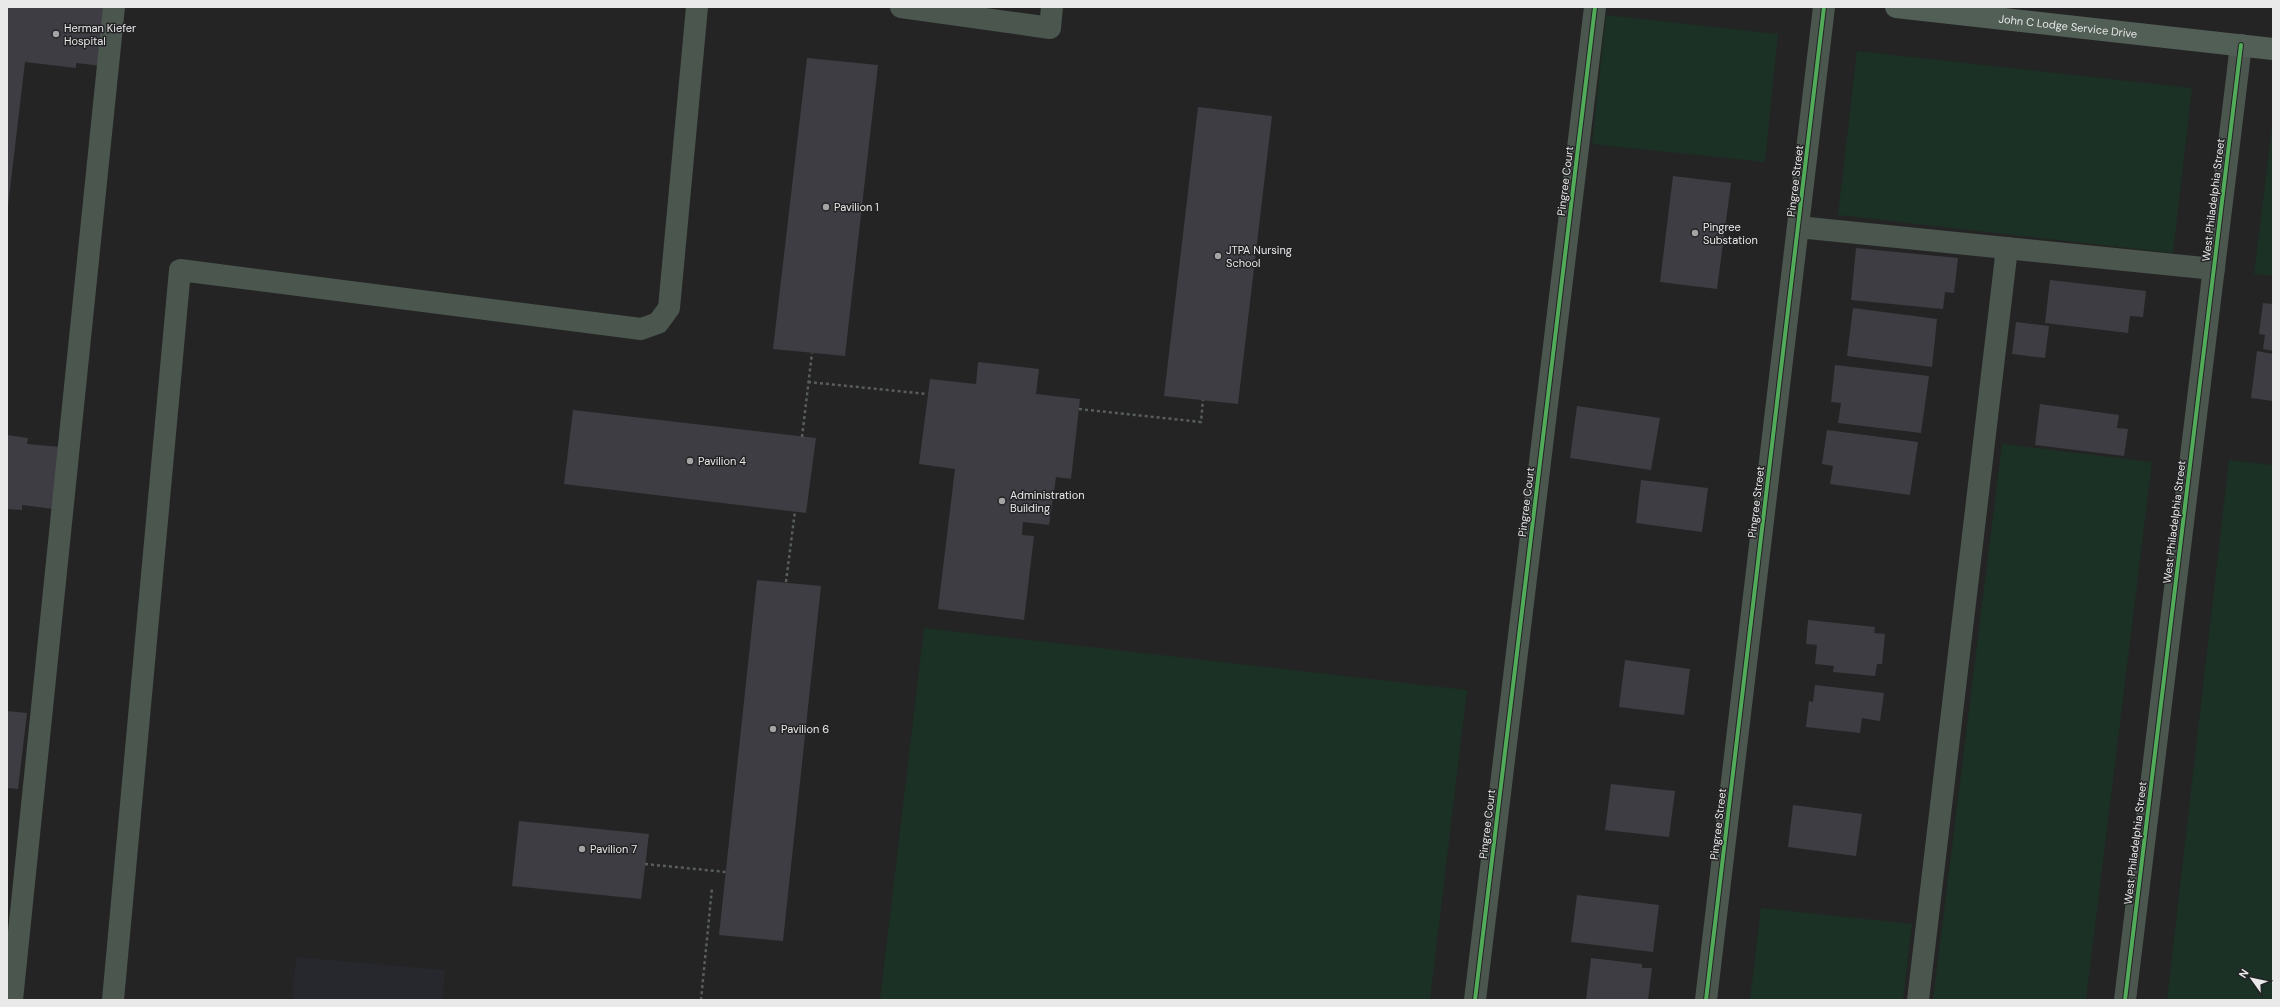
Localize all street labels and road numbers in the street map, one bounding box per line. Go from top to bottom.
street label: John C Lodge Service Drive [1998,11,2138,41]
street label: West Philadelphia Street [2198,138,2228,262]
street label: Pingree Street [1784,144,1806,218]
street label: Pingree Court [1554,145,1576,217]
street label: West Philadelphia Street [2159,460,2189,584]
street label: Pingree Street [1745,465,1767,539]
street label: Pingree Court [1515,466,1537,538]
street label: West Philadelphia Street [2120,781,2150,905]
street label: Pingree Street [1707,787,1729,861]
street label: Pingree Court [1476,788,1498,860]

